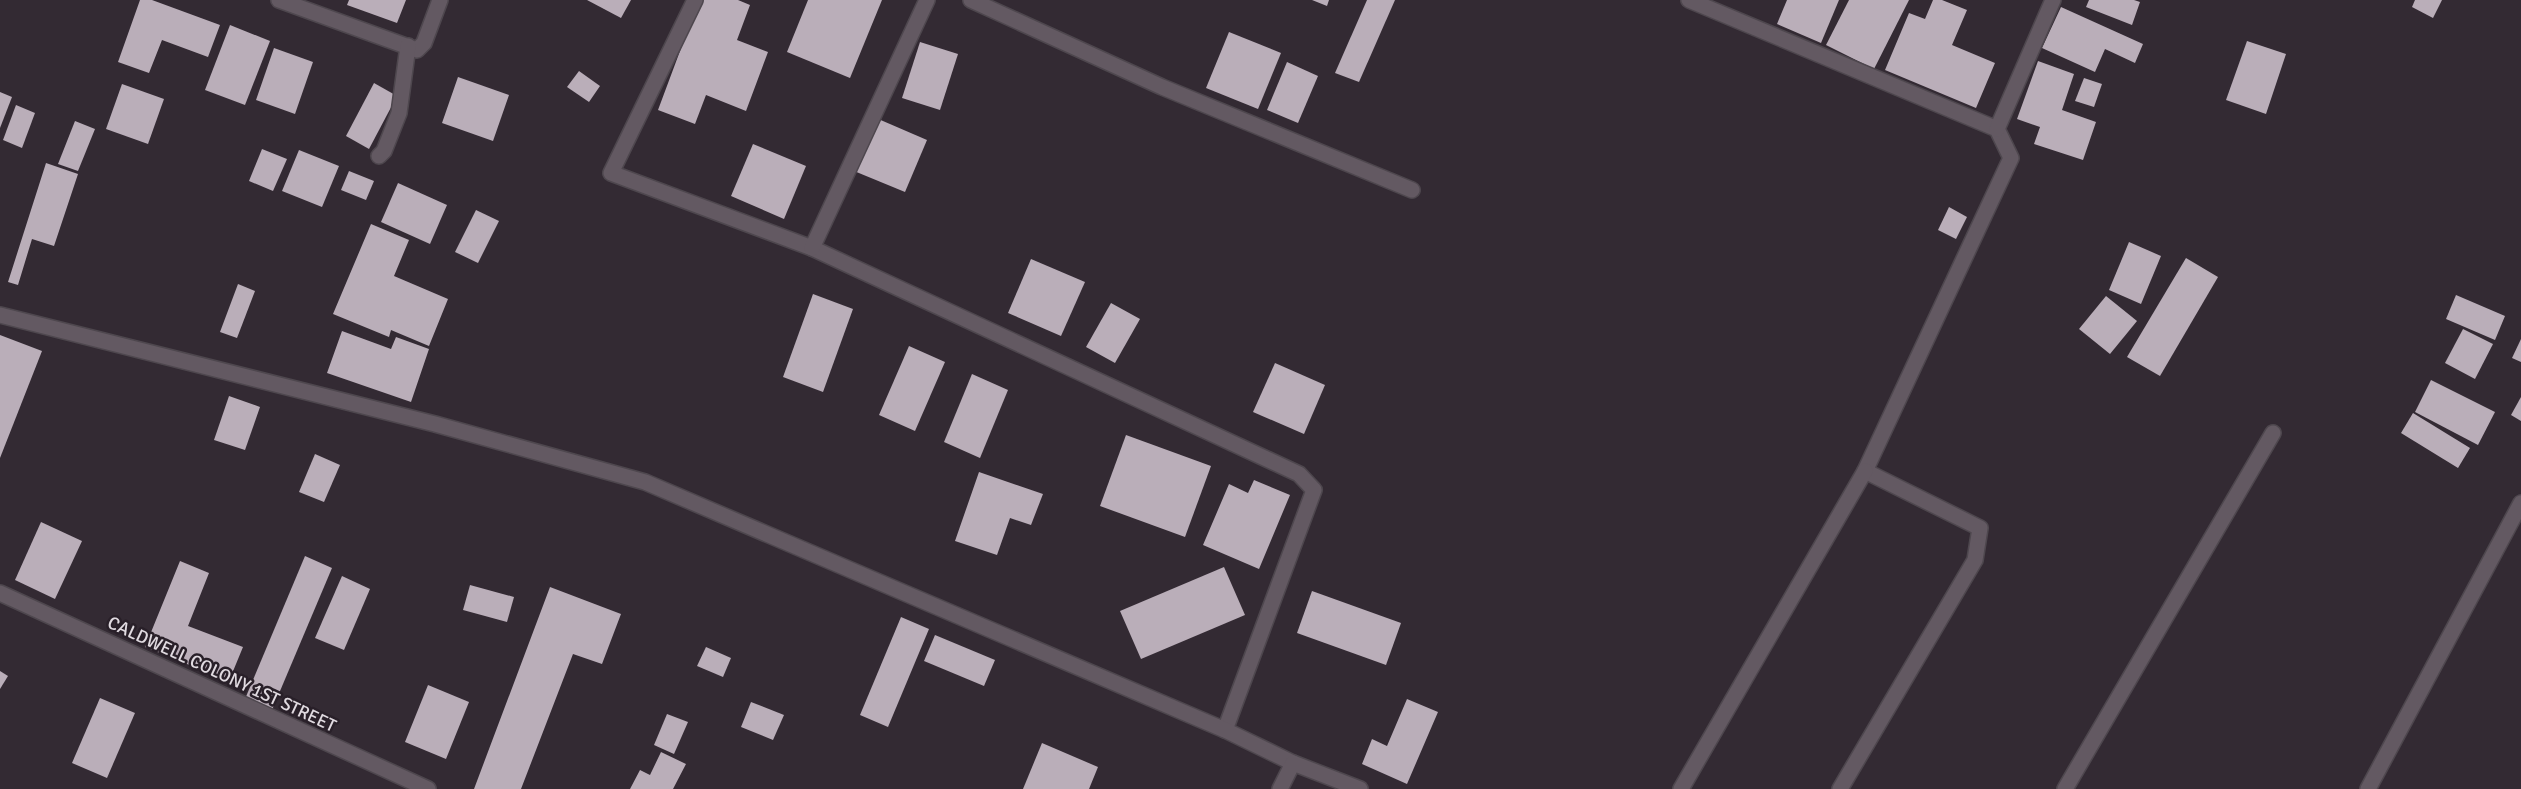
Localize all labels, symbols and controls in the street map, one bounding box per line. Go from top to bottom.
street label: CALDWELL COLONY 1ST STREET [104,611,340,737]

